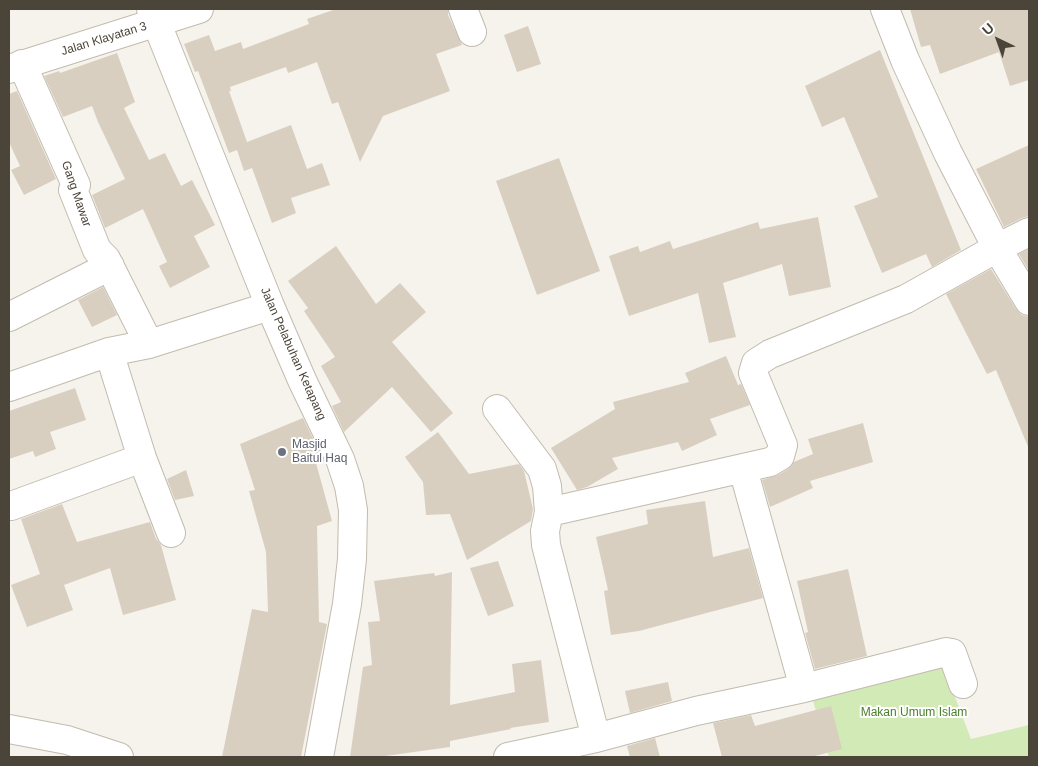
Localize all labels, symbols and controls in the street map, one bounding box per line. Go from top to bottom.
north arrow [973,15,1023,65]
street label: Jalan Klayatan 3 [59,19,149,59]
text: U [979,20,997,38]
street label: Gang Mawar [58,159,94,229]
street label: Jalan Pelabuhan Ketapang [257,285,329,423]
place label: Masjid Baitul Haq [292,438,347,466]
marker: Masjid Baitul Haq [276,446,288,458]
park label: Makan Umum Islam [861,706,967,720]

